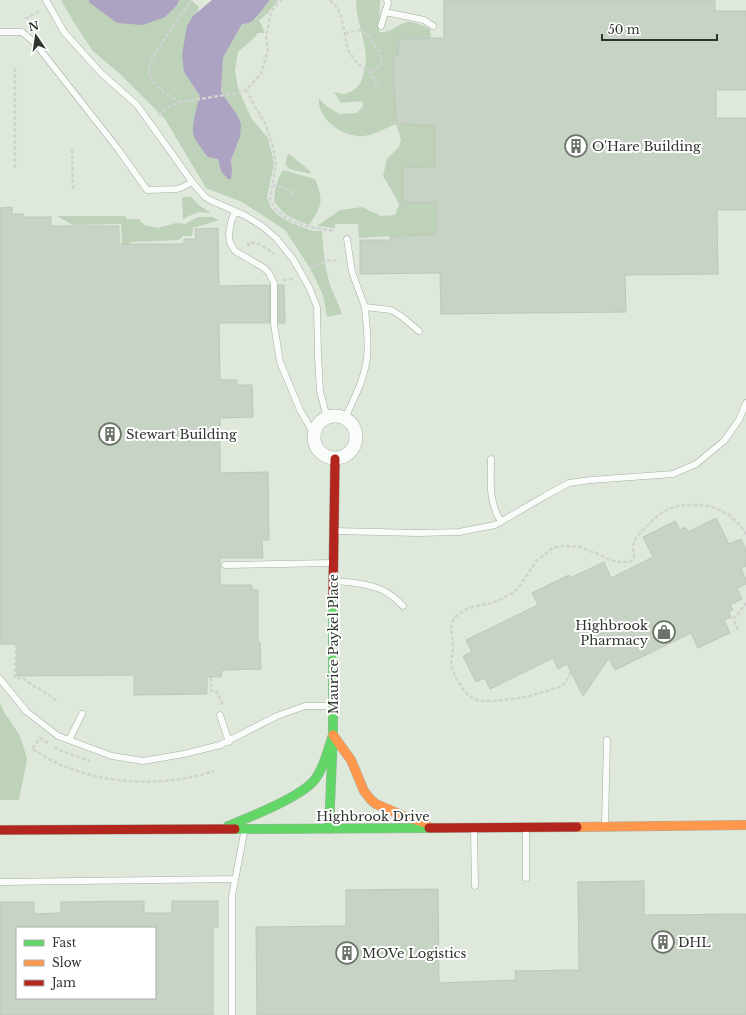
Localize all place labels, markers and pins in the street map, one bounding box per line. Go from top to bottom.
building icon: O'Hare Building [563,133,589,159]
place label: O'Hare Building [592,138,701,155]
building icon: Stewart Building [97,421,123,447]
place label: Stewart Building [126,426,237,443]
place label: Highbrook Pharmacy [575,617,649,649]
shop icon: Highbrook Pharmacy [651,619,677,645]
building icon: DHL [650,929,676,955]
place label: DHL [678,934,711,951]
building icon: MOVe Logistics [334,940,360,966]
place label: MOVe Logistics [362,945,467,962]

